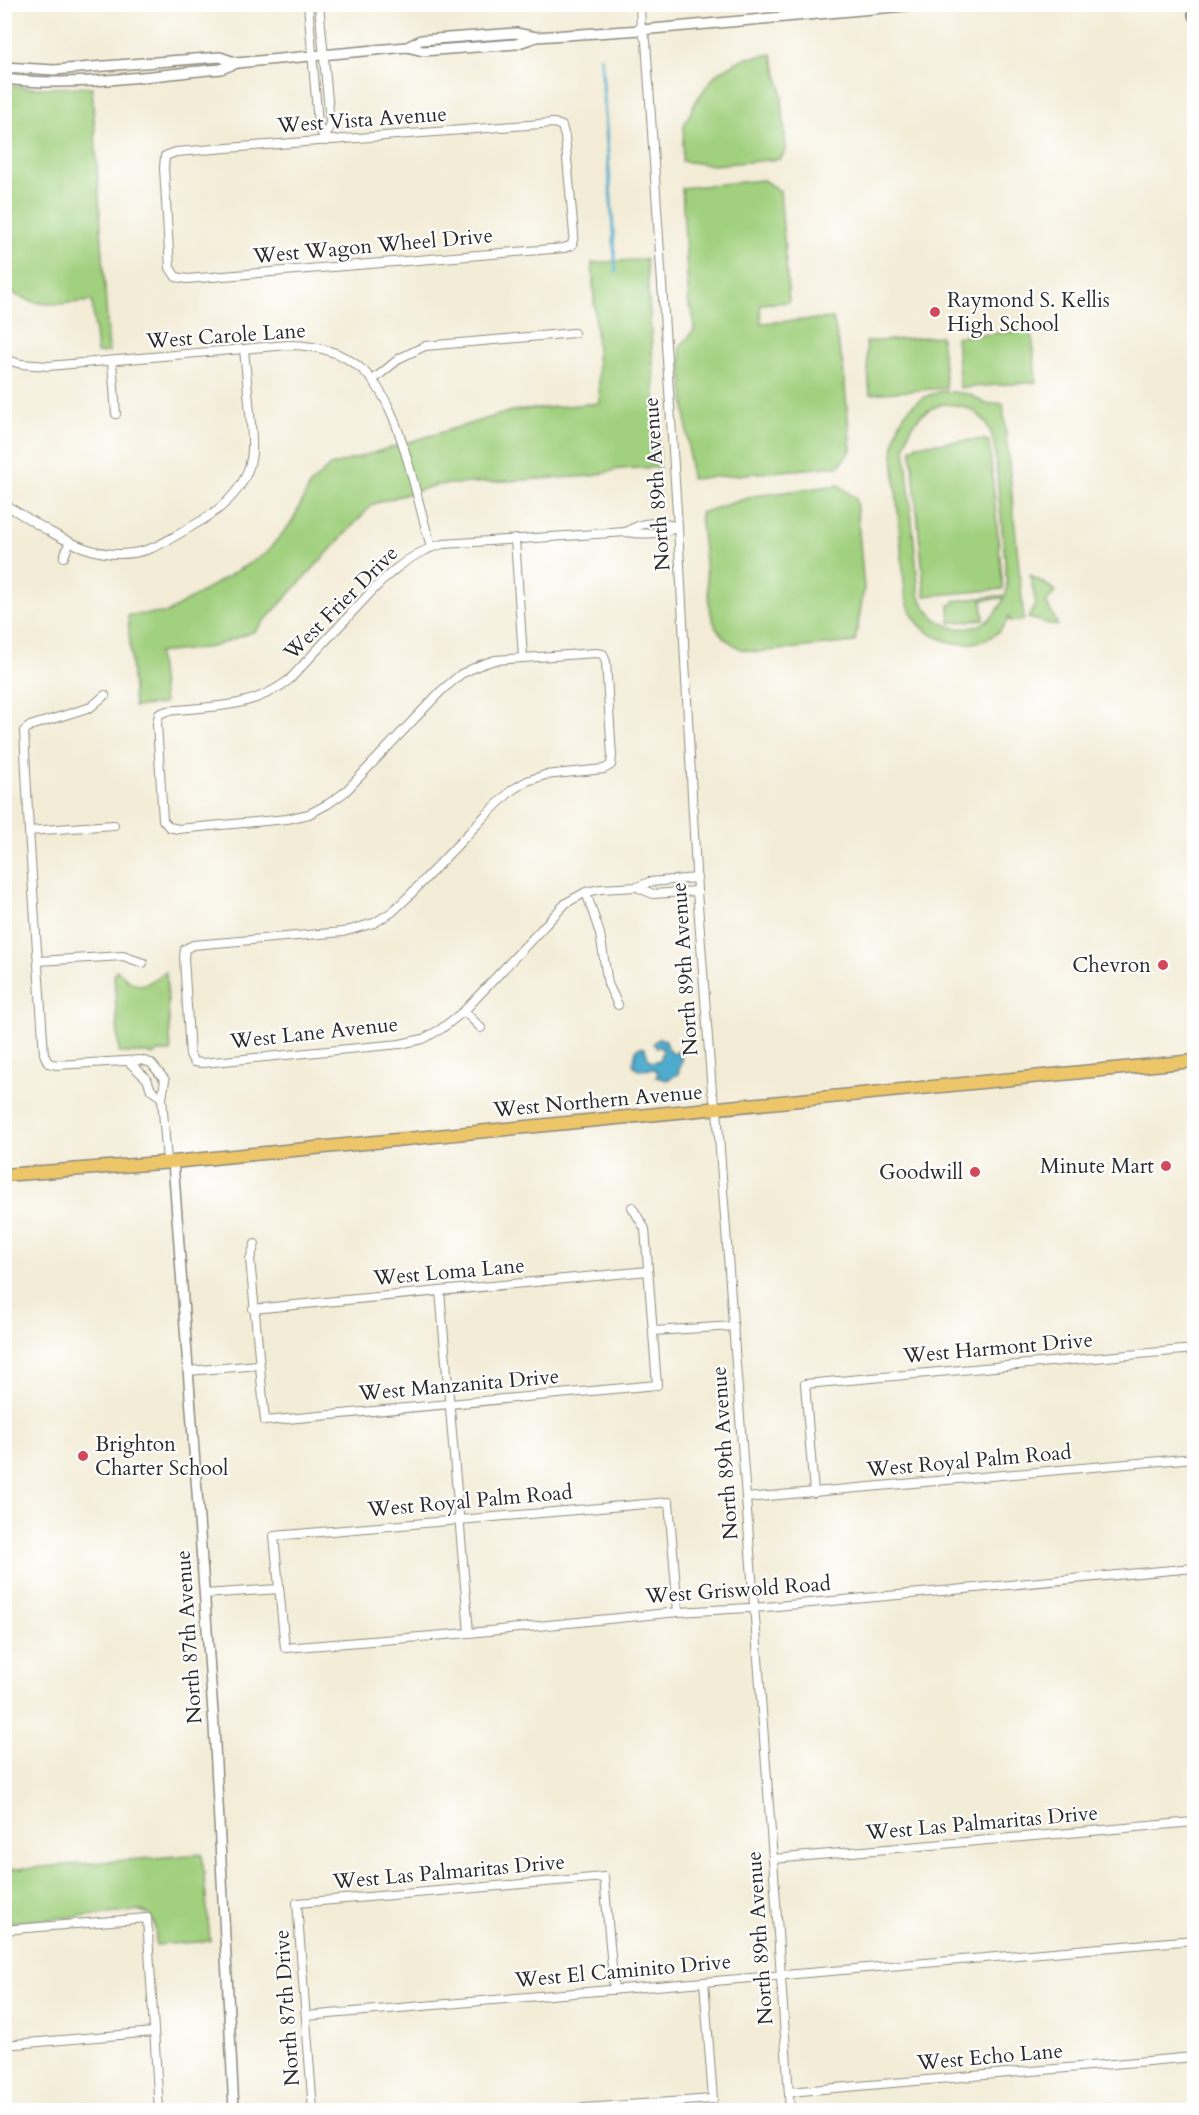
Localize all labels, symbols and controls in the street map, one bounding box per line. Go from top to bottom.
street label: West Vista Avenue [275,100,448,140]
street label: West Wagon Wheel Drive [251,221,494,271]
place label: Raymond S. Kellis High School [947,286,1110,339]
marker: Raymond S. Kellis High School [928,305,942,319]
street label: West Carole Lane [144,316,307,356]
street label: North 89th Avenue [636,396,678,572]
street label: West Frier Drive [277,539,405,667]
street label: North 89th Avenue [664,881,706,1057]
place label: Chevron [1072,951,1151,980]
marker: Chevron [1156,958,1170,972]
street label: West Lane Avenue [227,1010,400,1056]
street label: West Northern Avenue [491,1077,704,1125]
place label: Minute Mart [1040,1152,1154,1181]
place label: Goodwill [879,1158,963,1187]
marker: Minute Mart [1159,1159,1173,1173]
marker: Goodwill [968,1165,982,1179]
street label: West Loma Lane [371,1251,526,1293]
street label: West Harmont Drive [901,1325,1094,1371]
street label: West Manzanita Drive [356,1362,561,1408]
street label: North 89th Avenue [704,1365,746,1541]
place label: Brighton Charter School [95,1430,228,1483]
street label: West Royal Palm Road [864,1438,1073,1484]
marker: Brighton Charter School [76,1449,90,1463]
street label: West Royal Palm Road [365,1478,574,1524]
street label: North 87th Avenue [168,1549,210,1725]
street label: West Griswold Road [643,1569,832,1611]
street label: West Las Palmaritas Drive [864,1798,1099,1848]
street label: West Las Palmaritas Drive [331,1847,566,1897]
street label: North 89th Avenue [739,1850,781,2026]
street label: North 87th Drive [267,1929,307,2087]
street label: West El Caminito Drive [513,1947,732,1995]
street label: West Echo Lane [915,2036,1064,2078]

